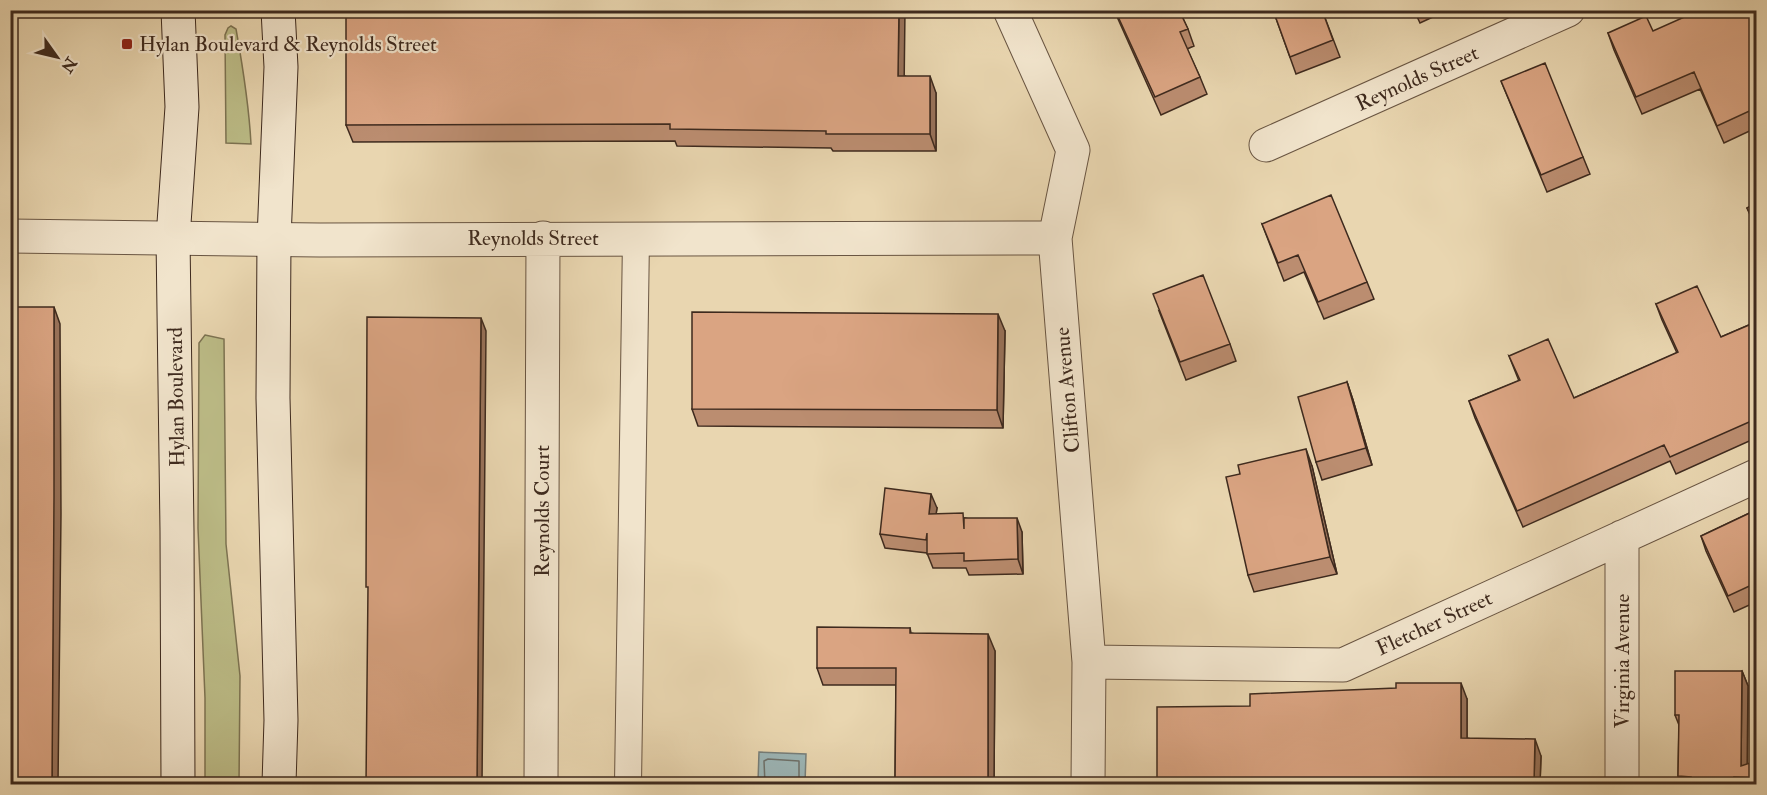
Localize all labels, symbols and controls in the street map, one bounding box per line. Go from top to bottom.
north arrow [27,27,87,87]
place label: Hylan Boulevard & Reynolds Street [139,31,437,58]
marker: Hylan Boulevard & Reynolds Street [120,37,134,51]
street label: Reynolds Street [1352,39,1483,118]
text: N [56,52,81,77]
street label: Reynolds Street [467,225,599,252]
street label: Hylan Boulevard [162,326,191,467]
street label: Clifton Avenue [1049,326,1086,454]
street label: Reynolds Court [529,445,556,577]
street label: Fletcher Street [1372,585,1497,662]
street label: Virginia Avenue [1609,594,1636,728]

